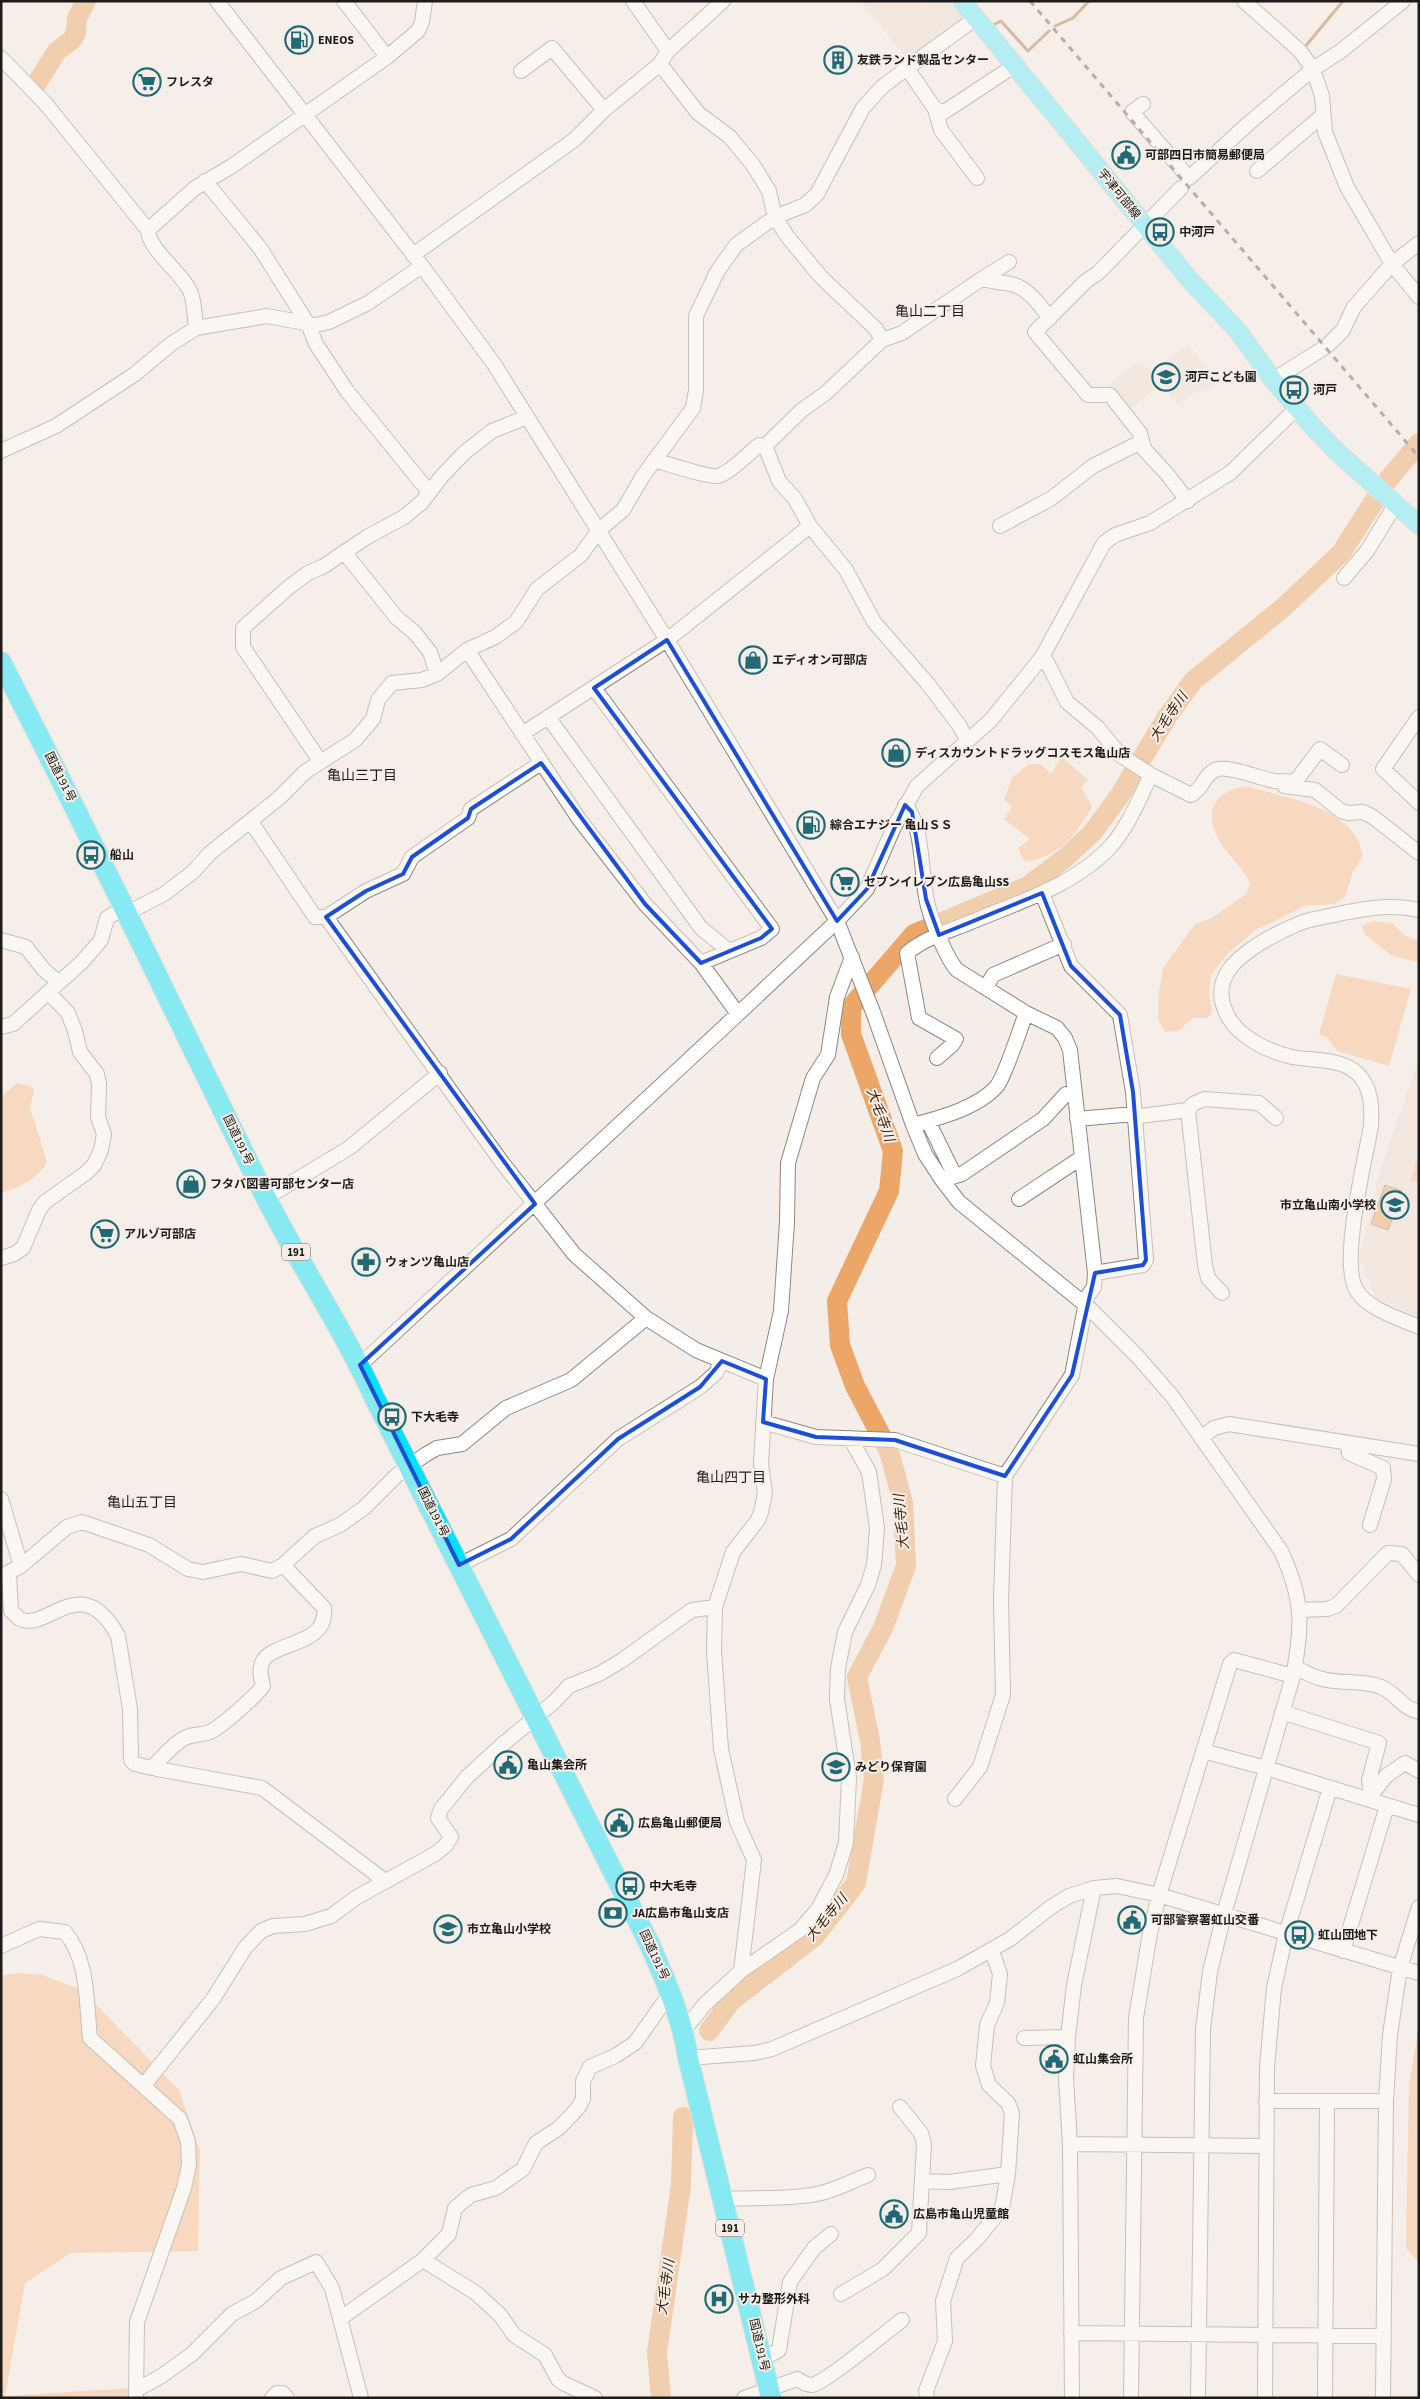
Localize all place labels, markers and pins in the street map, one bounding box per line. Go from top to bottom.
fuel station icon: ENEOS [284,25,314,55]
place label: ENEOS [318,32,354,49]
building icon: 友鉄ランド製品センター [823,45,853,75]
place label: 友鉄ランド製品センター [857,52,989,69]
supermarket icon: フレスタ [132,67,162,97]
place label: フレスタ [166,74,214,91]
public building icon: 可部四日市簡易郵便局 [1111,140,1141,170]
place label: 可部四日市簡易郵便局 [1145,147,1265,164]
bus stop icon: 中河戸 [1145,217,1175,247]
place label: 中河戸 [1179,224,1215,241]
school or university icon: 河戸こども園 [1151,362,1181,392]
place label: 河戸こども園 [1185,369,1257,386]
bus stop icon: 河戸 [1279,375,1309,405]
place label: 河戸 [1313,382,1337,399]
shop icon: エディオン可部店 [738,645,768,675]
place label: エディオン可部店 [772,652,867,669]
shop icon: ディスカウントドラッグコスモス亀山店 [881,738,911,768]
place label: ディスカウントドラッグコスモス亀山店 [915,745,1130,762]
fuel station icon: 綜合エナジー 亀山ＳＳ [796,810,826,840]
place label: 綜合エナジー 亀山ＳＳ [830,817,952,834]
bus stop icon: 船山 [76,840,106,870]
place label: 船山 [110,847,134,864]
supermarket icon: セブンイレブン広島亀山SS [830,867,860,897]
place label: セブンイレブン広島亀山SS [864,874,1009,891]
shop icon: フタバ図書可部センター店 [176,1169,206,1199]
place label: フタバ図書可部センター店 [210,1176,354,1193]
school or university icon: 市立亀山南小学校 [1380,1190,1410,1220]
place label: 市立亀山南小学校 [1280,1197,1376,1214]
supermarket icon: アルゾ可部店 [90,1219,120,1249]
place label: アルゾ可部店 [124,1226,196,1243]
pharmacy icon: ウォンツ亀山店 [351,1247,381,1277]
place label: ウォンツ亀山店 [385,1254,469,1271]
bus stop icon: 下大毛寺 [377,1402,407,1432]
place label: 下大毛寺 [411,1409,459,1426]
public building icon: 亀山集会所 [493,1750,523,1780]
school or university icon: みどり保育園 [821,1752,851,1782]
place label: 亀山集会所 [527,1757,587,1774]
place label: みどり保育園 [855,1759,927,1776]
public building icon: 広島亀山郵便局 [604,1808,634,1838]
place label: 広島亀山郵便局 [638,1815,722,1832]
bus stop icon: 中大毛寺 [615,1871,645,1901]
place label: 中大毛寺 [649,1878,697,1895]
bank icon: JA広島市亀山支店 [598,1898,628,1928]
place label: JA広島市亀山支店 [632,1905,729,1922]
public building icon: 可部警察署虹山交番 [1117,1905,1147,1935]
place label: 可部警察署虹山交番 [1151,1912,1260,1929]
school or university icon: 市立亀山小学校 [433,1914,463,1944]
bus stop icon: 虹山団地下 [1284,1920,1314,1950]
place label: 市立亀山小学校 [467,1921,551,1938]
place label: 虹山団地下 [1318,1927,1378,1944]
public building icon: 虹山集会所 [1039,2044,1069,2074]
place label: 虹山集会所 [1073,2051,1133,2068]
public building icon: 広島市亀山児童館 [879,2199,909,2229]
place label: 広島市亀山児童館 [913,2206,1009,2223]
hospital icon: サカ整形外科 [704,2284,734,2314]
place label: サカ整形外科 [738,2291,810,2308]

